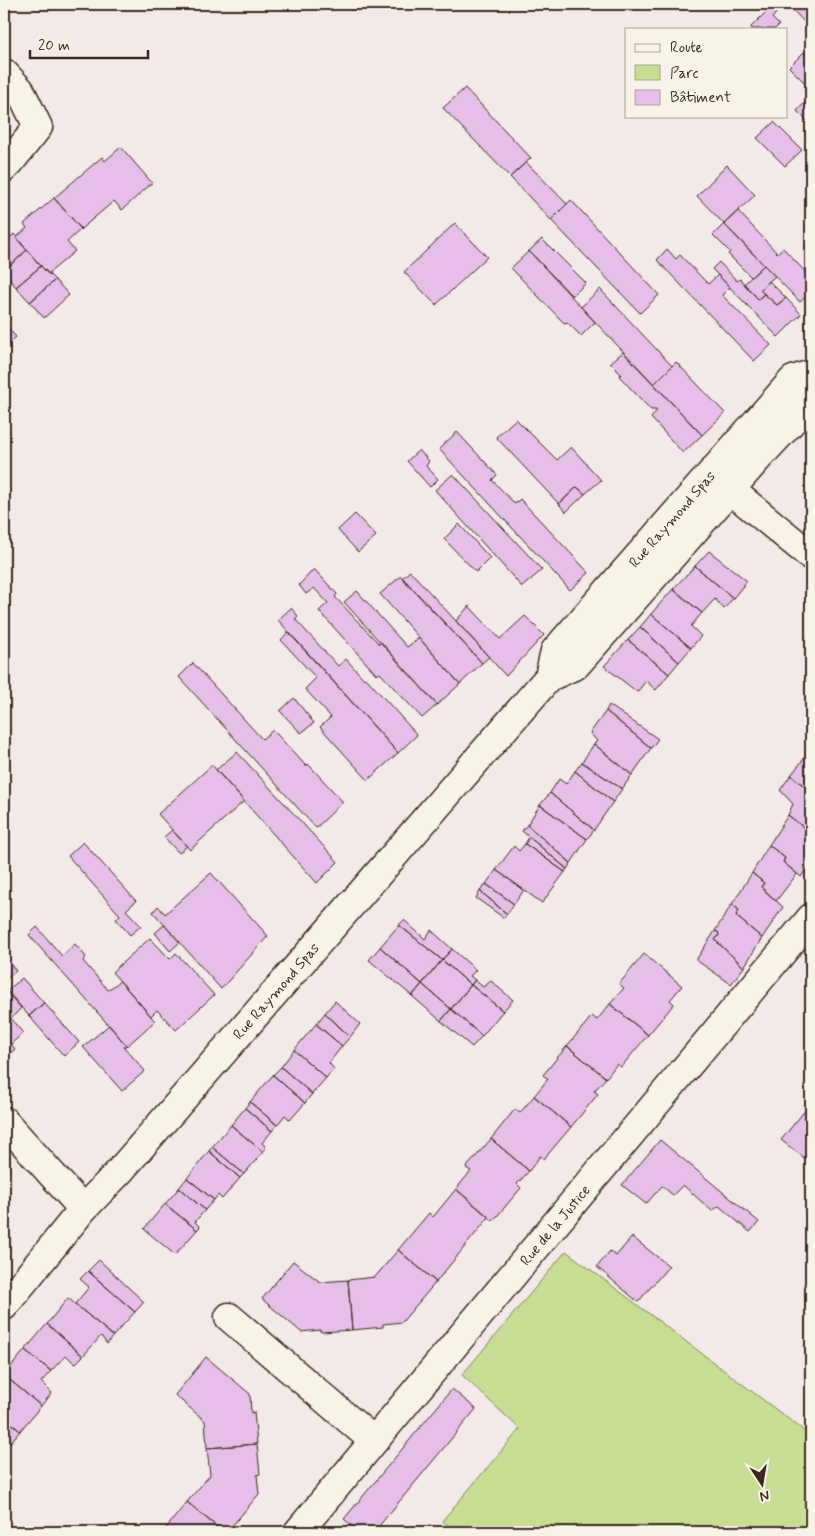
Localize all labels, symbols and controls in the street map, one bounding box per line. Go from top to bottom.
scale bar [30,28,148,60]
legend [625,28,788,118]
text: 20 m [38,36,70,56]
text: Route [670,38,703,58]
text: Parc [670,64,698,84]
text: Bâtiment [670,88,731,108]
street label: Rue Raymond Spas [625,467,721,572]
street label: Rue Raymond Spas [229,939,325,1044]
street label: Rue de la Justice [516,1181,596,1270]
north arrow [738,1458,788,1508]
text: N [758,1486,771,1506]

